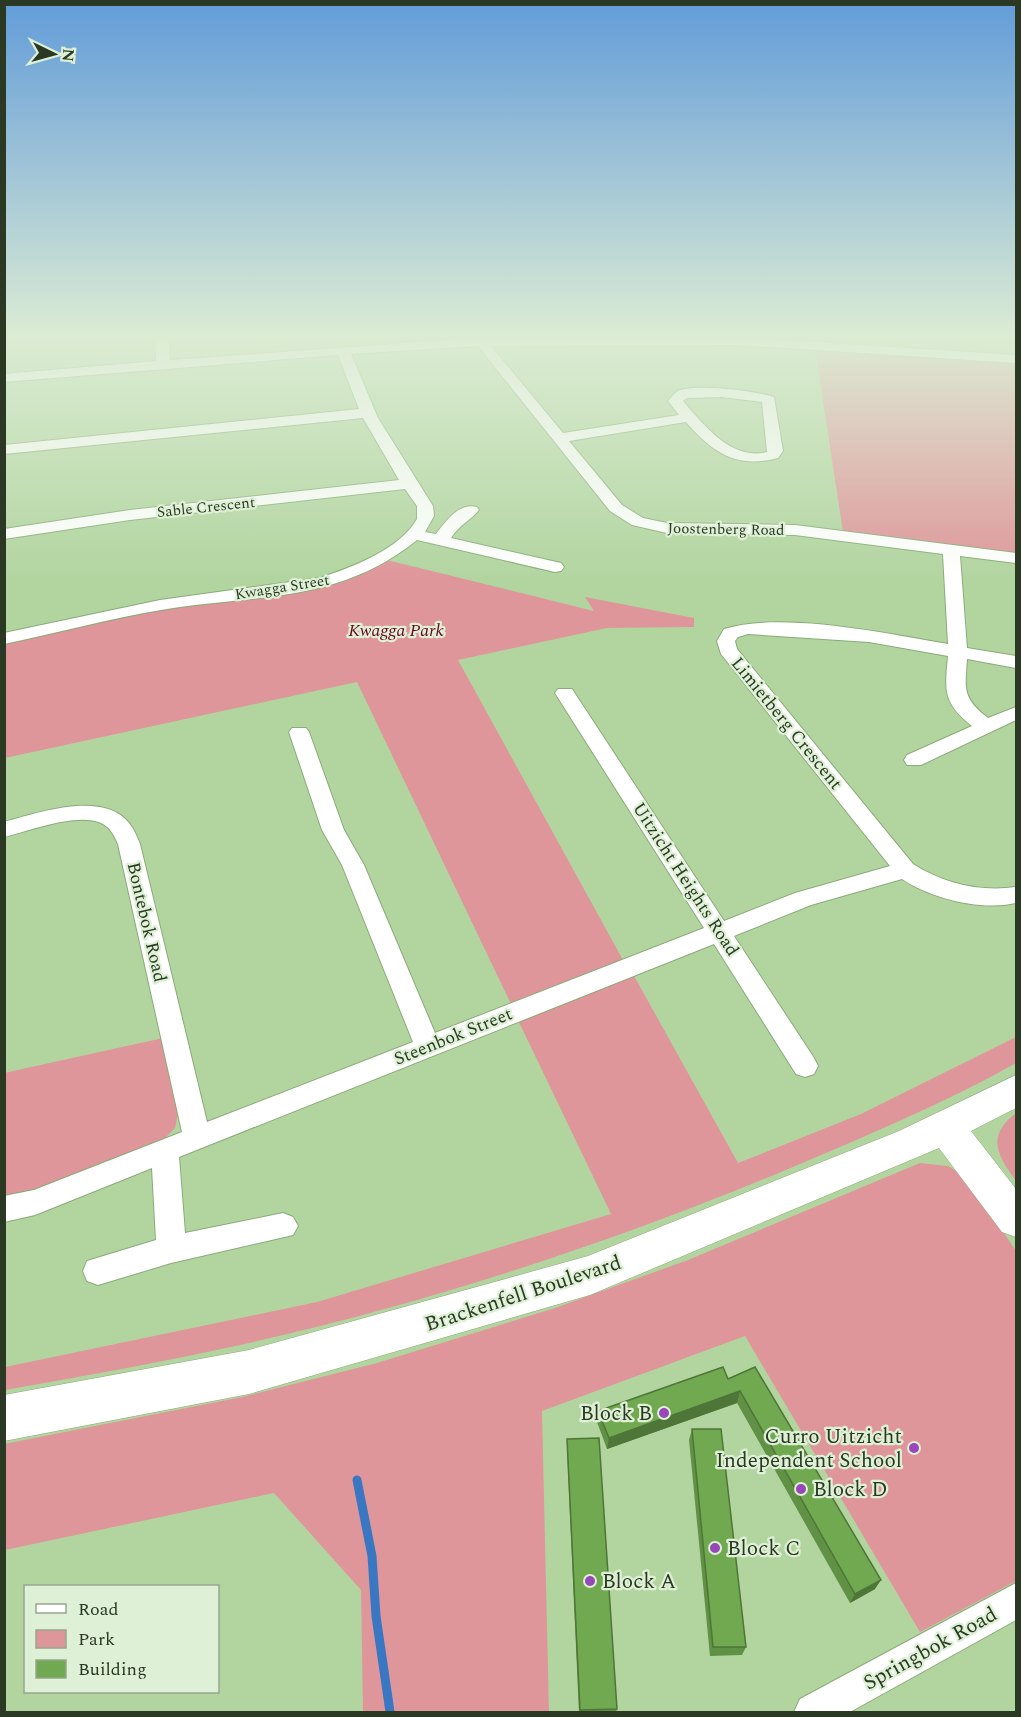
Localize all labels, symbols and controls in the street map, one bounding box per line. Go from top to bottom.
north arrow [24,24,84,84]
text: N [55,48,80,63]
street label: Sable Crescent [156,491,256,524]
street label: Joostenberg Road [667,517,785,542]
street label: Kwagga Street [233,569,331,606]
park label: Kwagga Park [348,617,444,644]
street label: Limietberg Crescent [724,651,849,796]
street label: Uitzicht Heights Road [626,797,746,962]
street label: Bontebok Road [120,859,173,985]
street label: Steenbok Street [390,1000,516,1072]
street label: Brackenfell Boulevard [421,1247,626,1341]
place label: Block B [580,1398,652,1430]
marker: Block B [657,1406,671,1420]
place label: Curro Uitzicht Independent School [716,1421,902,1477]
marker: Curro Uitzicht Independent School [907,1441,921,1455]
place label: Block D [813,1474,888,1506]
marker: Block D [794,1482,808,1496]
place label: Block C [727,1533,801,1565]
marker: Block C [708,1541,722,1555]
place label: Block A [602,1566,676,1598]
marker: Block A [583,1574,597,1588]
legend [24,1585,219,1693]
text: Road [78,1596,119,1623]
street label: Springbok Road [858,1599,1003,1699]
text: Park [78,1626,115,1653]
text: Building [78,1656,147,1683]

